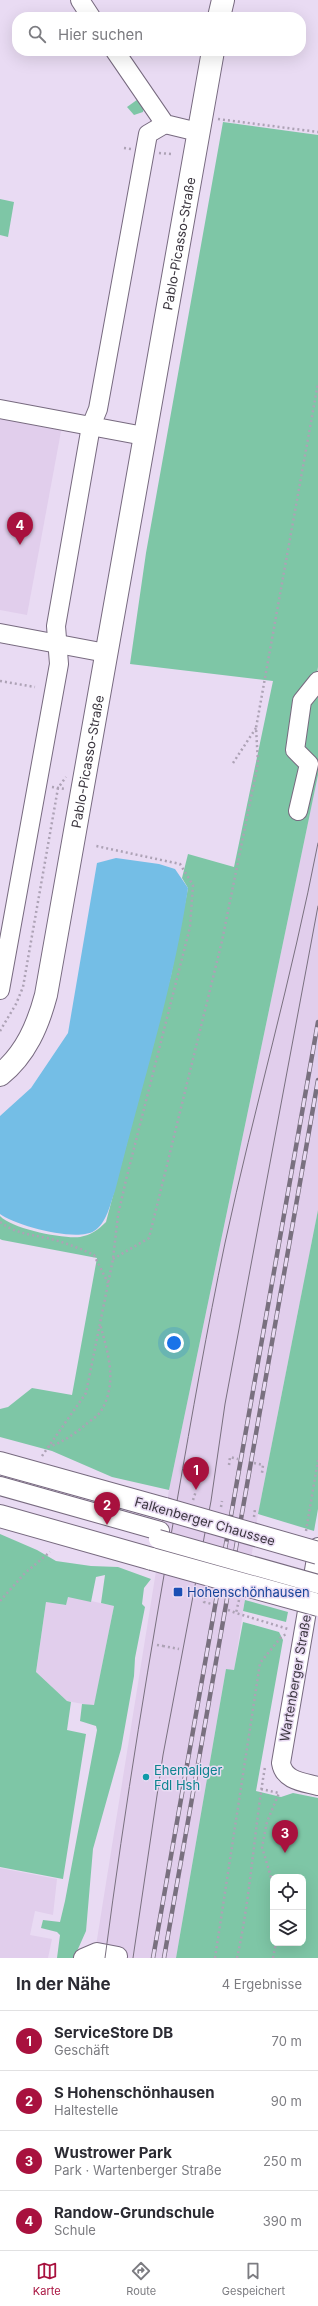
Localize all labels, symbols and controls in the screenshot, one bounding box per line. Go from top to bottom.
search box [12,12,306,56]
icon: search [26,23,48,45]
text: Hier suchen [58,25,143,44]
street label: Pablo-Picasso-Straße [159,176,199,311]
pin: 4 [7,512,33,545]
street label: Pablo-Picasso-Straße [68,694,107,829]
your location [164,1333,184,1353]
pin: 1 [183,1457,209,1490]
pin: 2 [94,1492,120,1525]
street label: Falkenberger Chaussee [133,1493,277,1549]
place label: Hohenschönhausen [187,1584,310,1600]
marker: Hohenschönhausen [172,1586,184,1598]
street label: Wartenberger Straße [276,1613,314,1743]
place label: Ehemaliger Fdl Hsh [154,1762,223,1793]
marker: Ehemaliger Fdl Hsh [141,1772,151,1782]
pin: 3 [272,1820,298,1853]
map controls [270,1874,306,1946]
button: locate [270,1874,306,1910]
button: layers [270,1910,306,1946]
text: In der Nähe [16,1974,111,1994]
text: 4 Ergebnisse [222,1976,302,1992]
text: ServiceStore DB [54,2023,173,2042]
text: 1 [26,2033,32,2049]
text: 70 m [272,2033,302,2049]
text: Geschäft [54,2042,109,2058]
text: S Hohenschönhausen [54,2083,215,2102]
text: 2 [25,2093,33,2109]
text: 90 m [271,2093,302,2109]
text: Haltestelle [54,2102,118,2118]
text: Wustrower Park [54,2143,172,2162]
text: 3 [25,2153,33,2169]
text: 250 m [263,2153,302,2169]
text: Park · Wartenberger Straße [54,2162,222,2178]
text: Randow-Grundschule [54,2203,214,2222]
text: 4 [25,2213,33,2229]
text: 390 m [263,2213,302,2229]
text: Schule [54,2222,96,2238]
tab: Karte [33,2260,61,2298]
tab: Route [126,2260,156,2298]
tab: Gespeichert [222,2260,285,2298]

